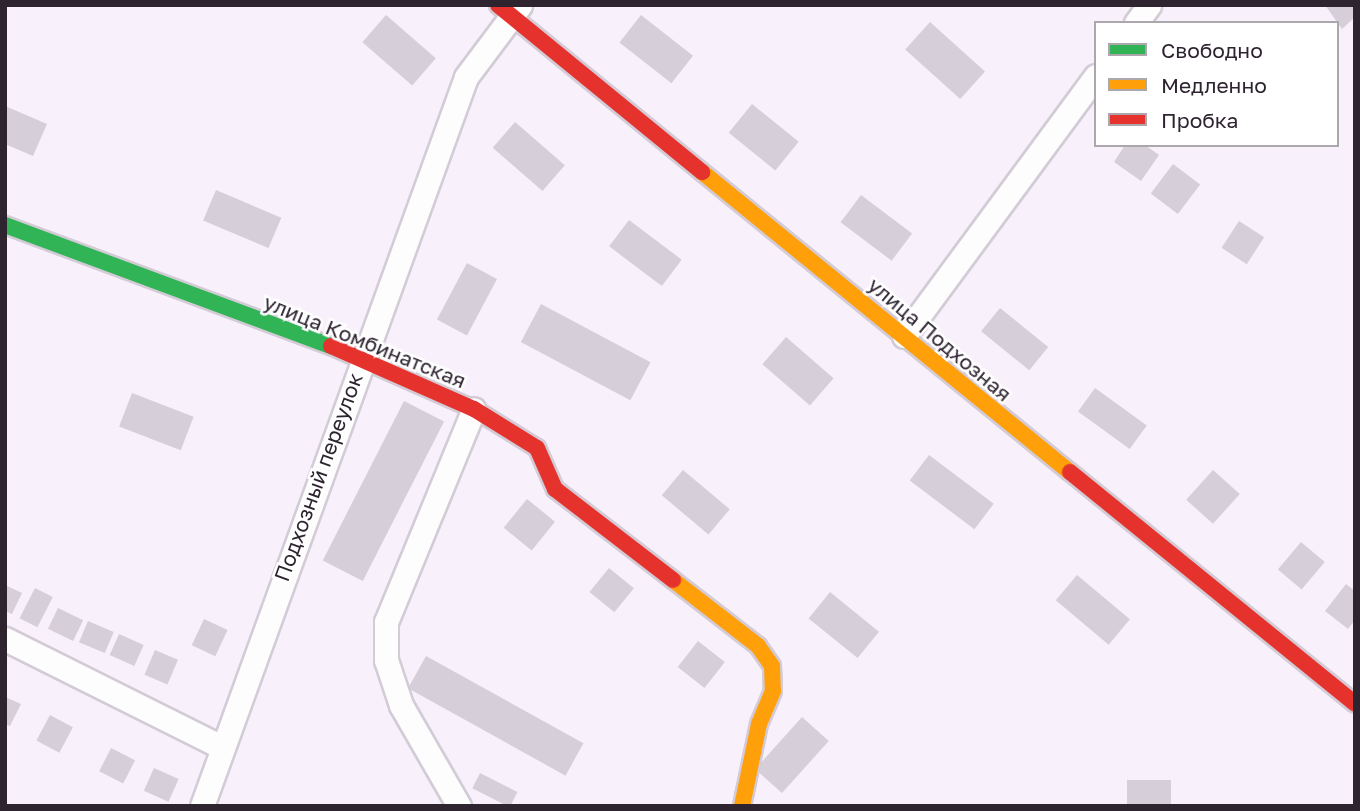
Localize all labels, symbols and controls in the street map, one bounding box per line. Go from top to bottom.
legend [1094,21,1339,147]
text: Свободно [1161,37,1263,63]
text: Медленно [1161,72,1267,98]
text: Пробка [1161,107,1239,133]
street label: улица Подхозная [863,272,1017,406]
street label: улица Комбинатская [260,289,470,393]
street label: Подхозный переулок [269,369,367,585]

